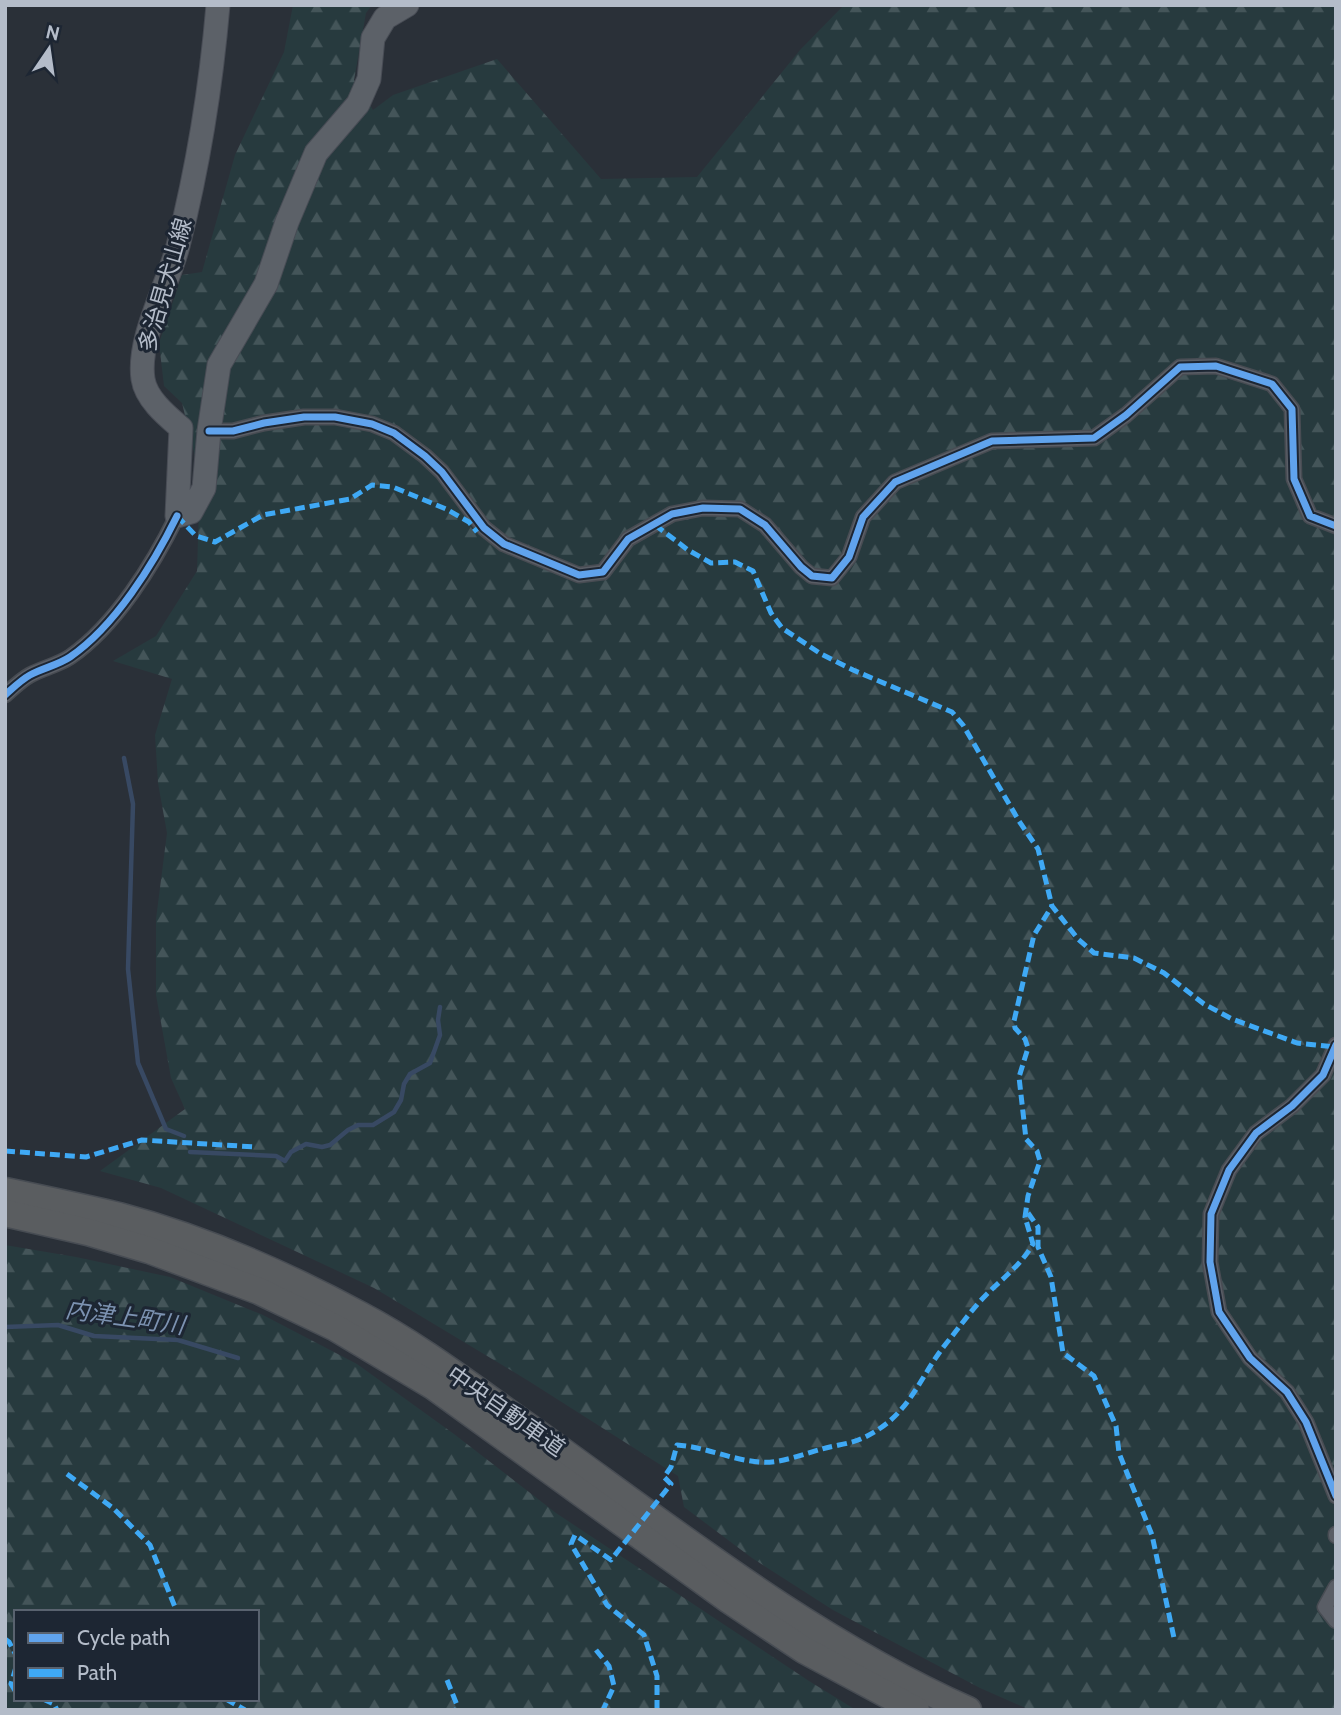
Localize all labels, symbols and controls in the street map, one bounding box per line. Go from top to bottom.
north arrow [14,14,84,84]
text: N [44,20,62,46]
street label: 多治見犬山線 [133,215,197,355]
water label: 内津上町川 [64,1294,189,1340]
street label: 中央自動車道 [441,1360,571,1462]
legend [14,1610,259,1701]
text: Cycle path [77,1625,170,1650]
text: Path [77,1660,117,1685]

